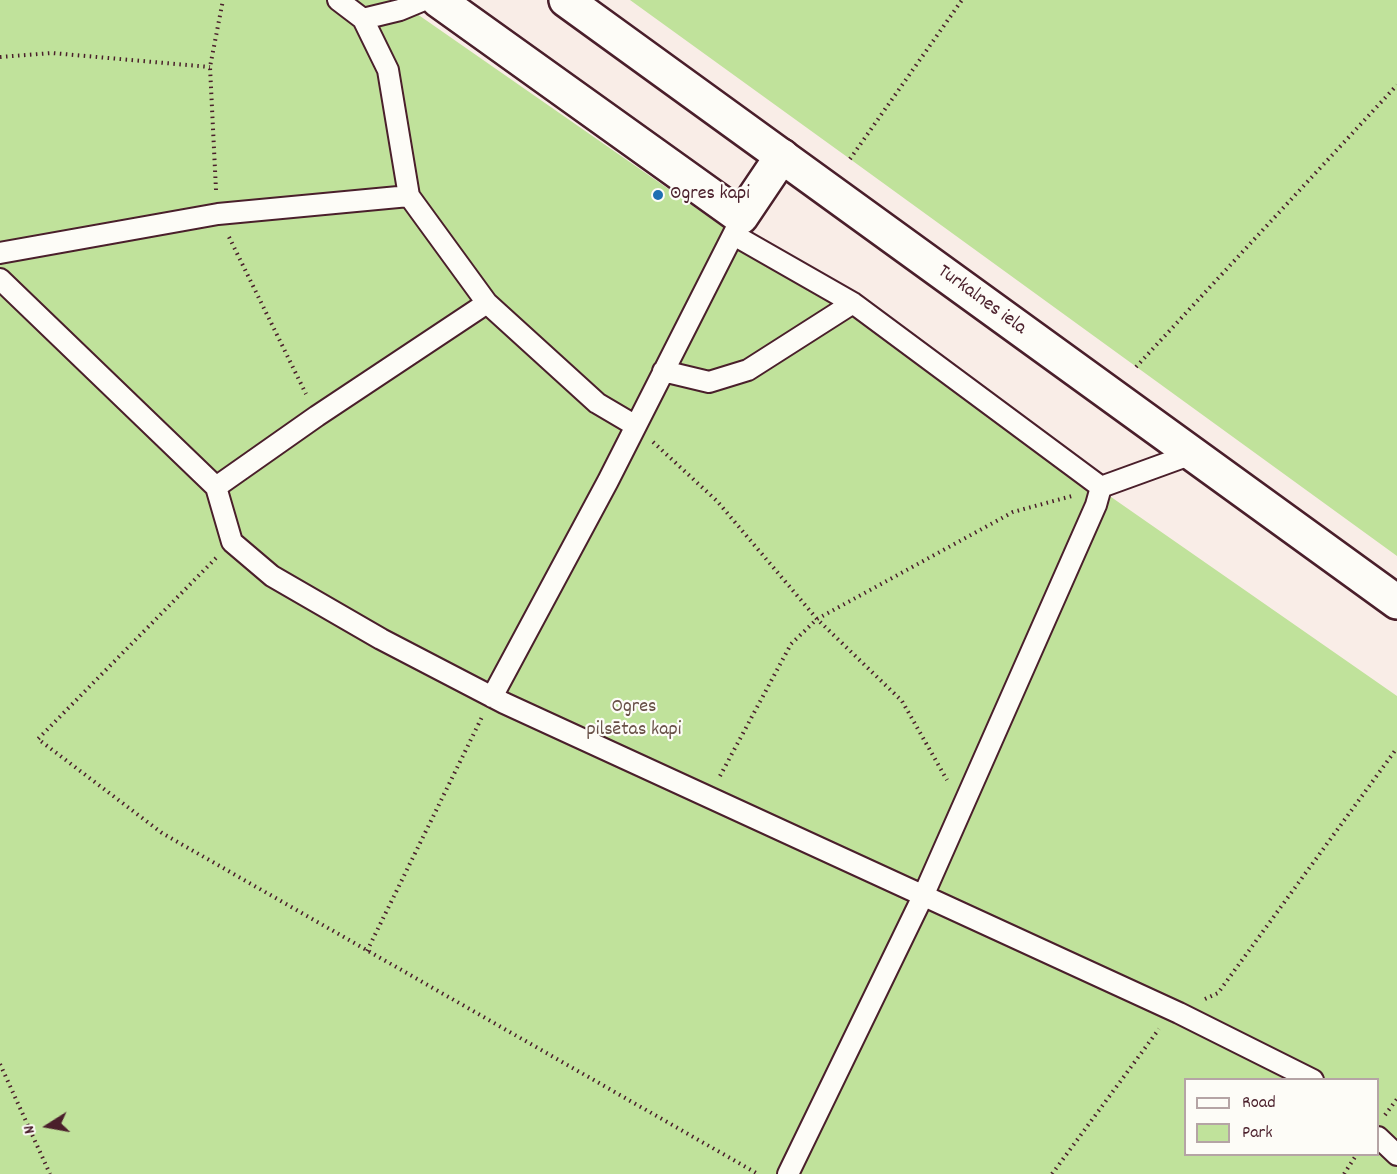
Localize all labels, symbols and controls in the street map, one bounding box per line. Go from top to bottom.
place label: Ogres kapi [670,183,750,207]
marker: Ogres kapi [651,188,665,202]
street label: Turkalnes iela [932,261,1030,341]
park label: Ogres pilsētas kapi [587,696,681,743]
legend [1184,1078,1379,1156]
text: Road [1242,1091,1276,1116]
north arrow [18,1096,78,1156]
text: Park [1242,1121,1273,1146]
text: N [18,1123,42,1136]

